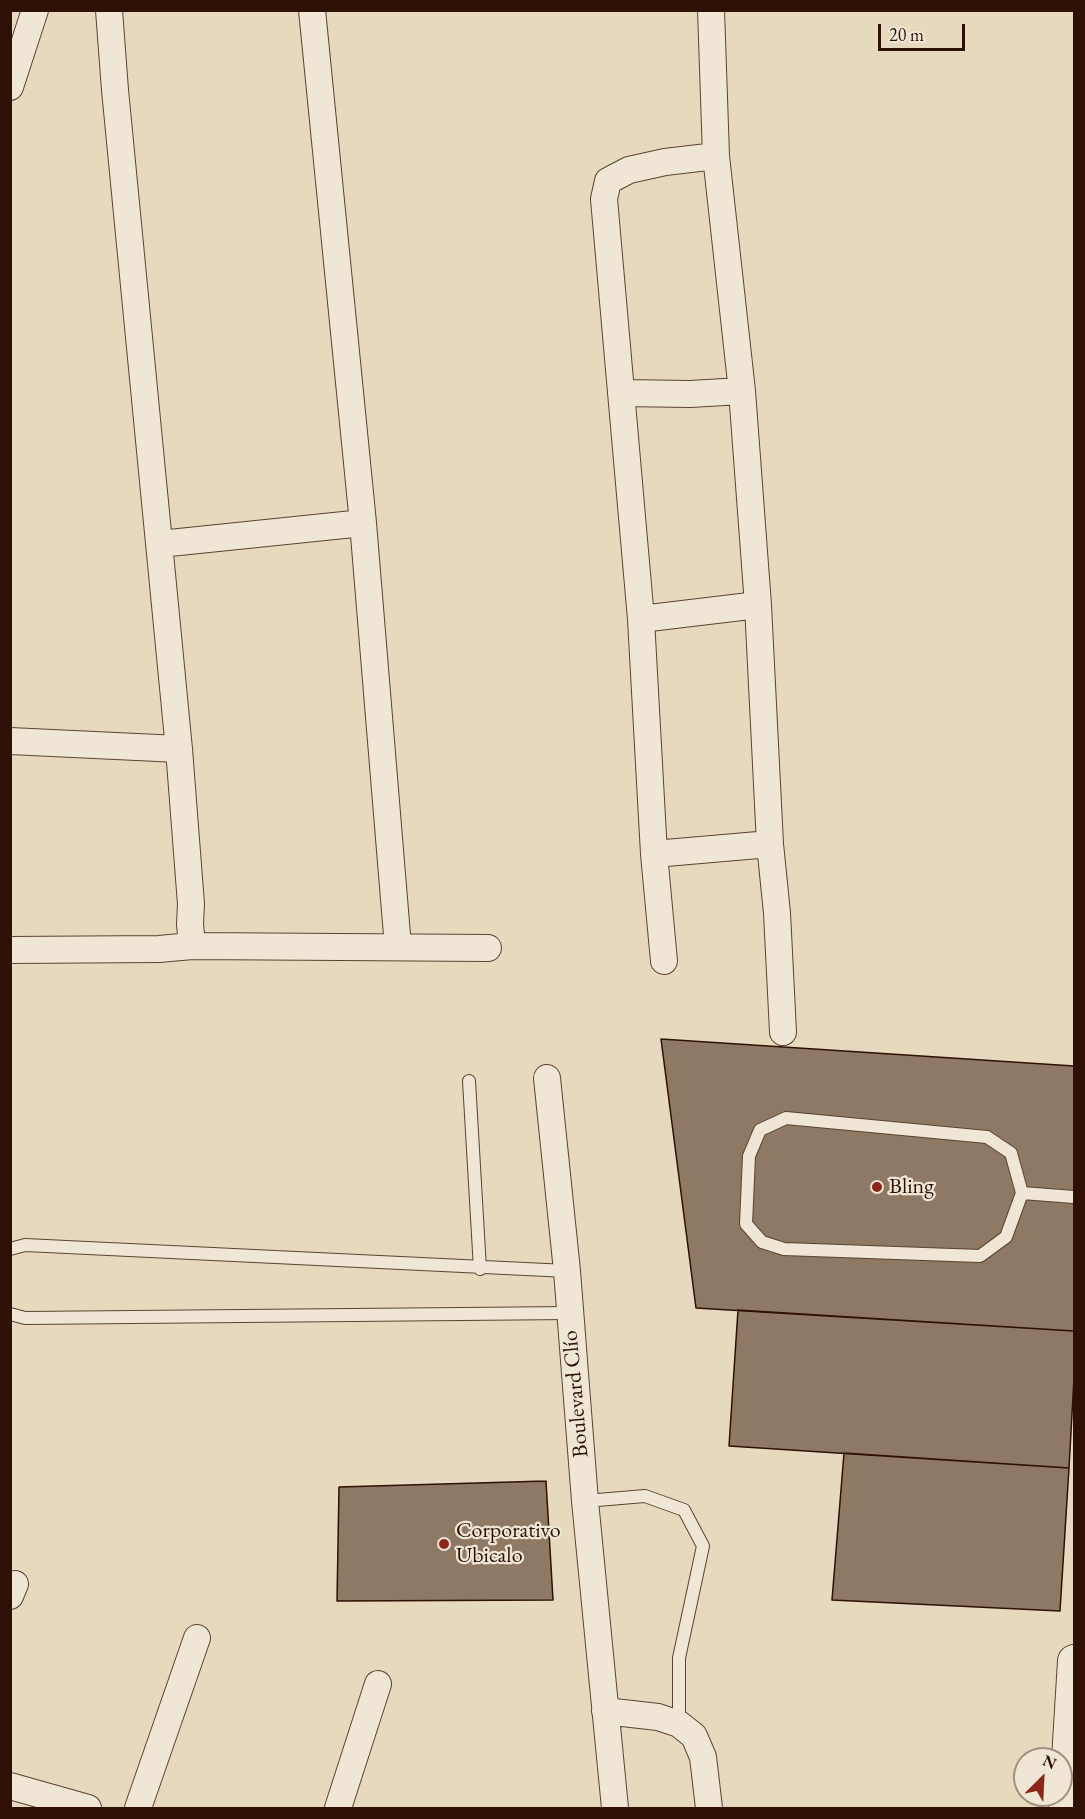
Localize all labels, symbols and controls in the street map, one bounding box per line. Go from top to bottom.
scale bar [881,12,968,50]
text: 20 m [889,23,924,46]
place label: Bling [889,1174,934,1200]
marker: Bling [870,1180,884,1194]
street label: Boulevard Clío [557,1329,595,1459]
place label: Corporativo Ubicalo [456,1518,561,1570]
marker: Corporativo Ubicalo [437,1537,451,1551]
north arrow [1013,1747,1073,1807]
text: N [1040,1750,1060,1774]

